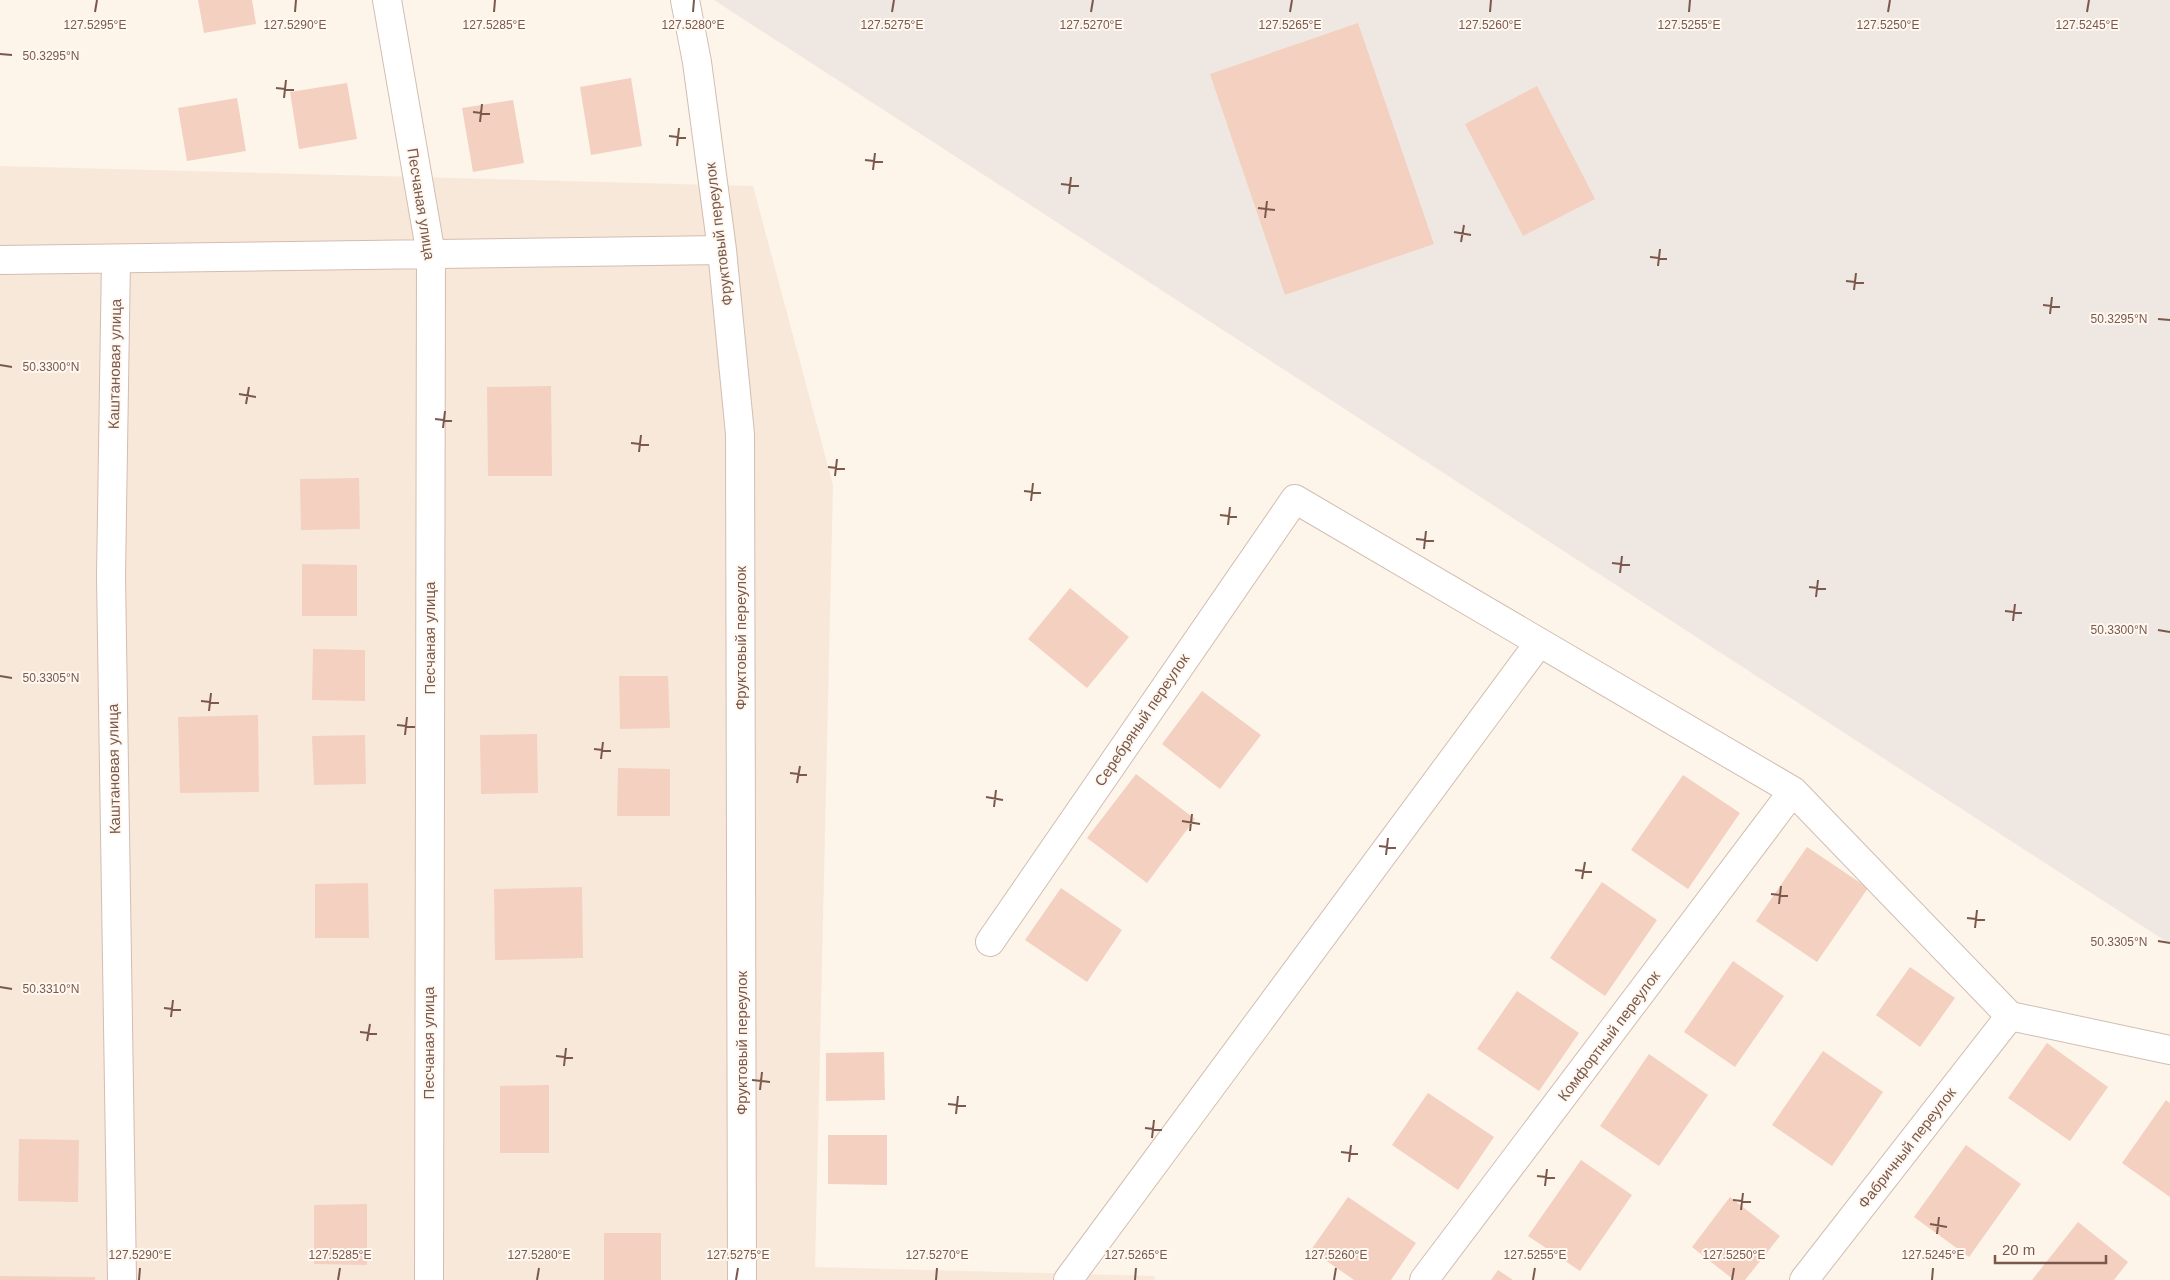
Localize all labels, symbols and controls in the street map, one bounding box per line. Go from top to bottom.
text: 127.5295°E [64,18,126,32]
text: 127.5290°E [264,18,326,32]
text: 127.5285°E [463,18,525,32]
text: 127.5280°E [662,18,724,32]
text: 127.5275°E [861,18,923,32]
text: 127.5270°E [1060,18,1122,32]
text: 127.5265°E [1259,18,1321,32]
text: 127.5260°E [1459,18,1521,32]
text: 127.5255°E [1658,18,1720,32]
text: 127.5250°E [1857,18,1919,32]
text: 127.5245°E [2056,18,2118,32]
text: 50.3295°N [23,49,79,63]
street label: Песчаная улица [404,147,439,262]
street label: Фруктовый переулок [701,161,736,307]
street label: Каштановая улица [105,298,124,429]
text: 50.3295°N [2091,312,2147,326]
text: 50.3300°N [23,360,79,374]
street label: Фруктовый переулок [732,566,749,710]
street label: Песчаная улица [421,581,438,694]
text: 50.3300°N [2091,623,2147,637]
street label: Серебряный переулок [1091,650,1193,789]
text: 50.3305°N [23,671,79,685]
street label: Каштановая улица [104,703,123,834]
text: 50.3305°N [2091,935,2147,949]
street label: Комфортный переулок [1554,967,1663,1104]
street label: Фруктовый переулок [733,971,750,1115]
text: 50.3310°N [23,982,79,996]
street label: Песчаная улица [420,986,437,1099]
street label: Фабричный переулок [1854,1084,1959,1211]
scale bar [1995,1232,2106,1264]
text: 20 m [2002,1241,2035,1258]
text: 127.5290°E [109,1248,171,1262]
text: 127.5285°E [309,1248,371,1262]
text: 127.5280°E [508,1248,570,1262]
text: 127.5275°E [707,1248,769,1262]
text: 127.5270°E [906,1248,968,1262]
text: 127.5265°E [1105,1248,1167,1262]
text: 127.5260°E [1305,1248,1367,1262]
text: 127.5255°E [1504,1248,1566,1262]
text: 127.5250°E [1703,1248,1765,1262]
text: 127.5245°E [1902,1248,1964,1262]

